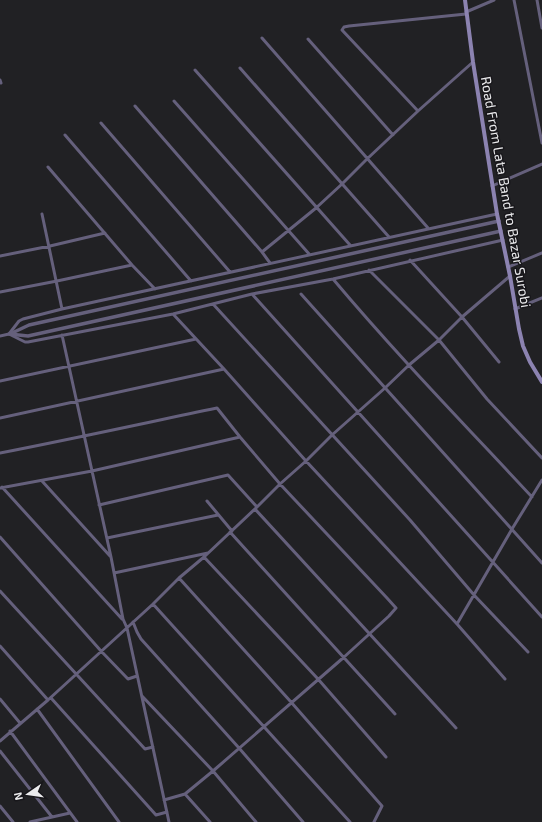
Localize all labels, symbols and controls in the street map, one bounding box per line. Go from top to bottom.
street label: Road From Lata Band to Bazar Surobi [478,75,535,309]
north arrow [8,774,48,814]
text: N [11,791,25,802]

